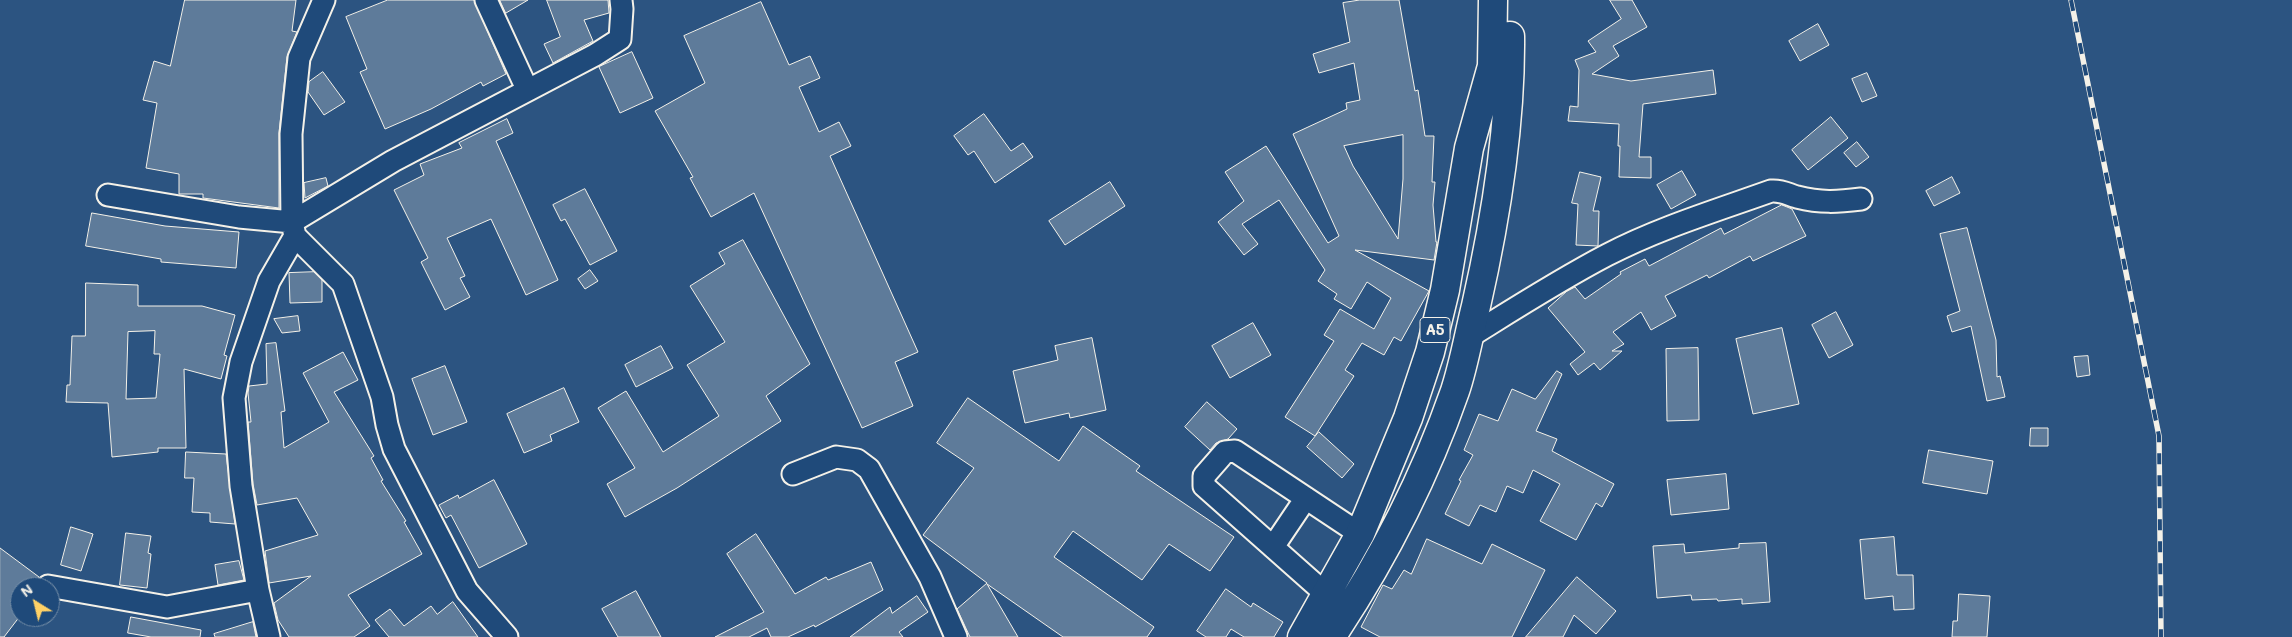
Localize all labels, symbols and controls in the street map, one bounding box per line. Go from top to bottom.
road number: A5 [1420,318,1450,342]
north arrow [10,577,60,627]
text: N [17,579,36,601]

